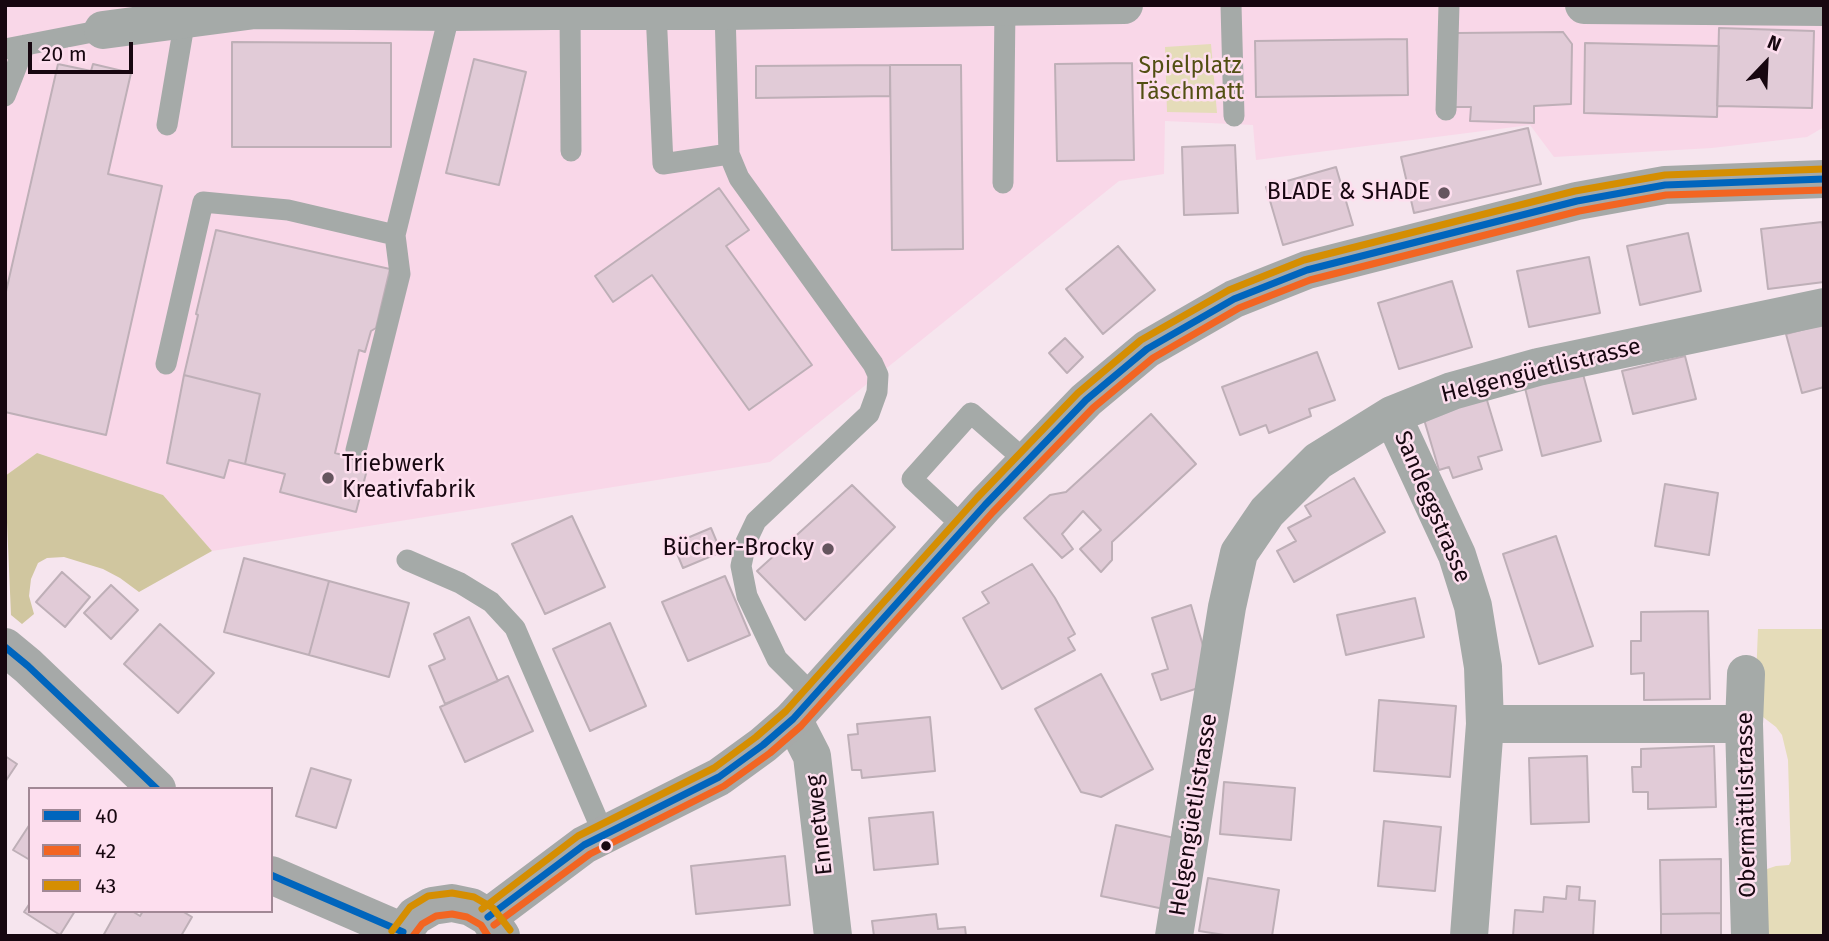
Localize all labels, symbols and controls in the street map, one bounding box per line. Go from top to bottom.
scale bar [32,28,136,72]
north arrow [1731,28,1801,98]
text: N [1764,30,1785,56]
text: 20 m [41,41,87,67]
park label: Spielplatz Täschmatt [1136,53,1244,107]
place label: BLADE & SHADE [1267,179,1430,207]
marker: BLADE & SHADE [1436,185,1452,201]
street label: Helgengüetlistrasse [1438,333,1644,409]
street label: Sandeggstrasse [1388,427,1476,587]
place label: Triebwerk Kreativfabrik [342,451,475,505]
marker: Triebwerk Kreativfabrik [320,470,336,486]
place label: Bücher-Brocky [663,535,814,563]
marker: Bücher-Brocky [820,541,836,557]
street label: Helgengüetlistrasse [1164,712,1224,918]
street label: Obermättlistrasse [1732,712,1762,898]
street label: Ennetweg [801,773,839,877]
legend [28,787,273,913]
text: 40 [95,803,118,829]
text: 42 [95,838,116,864]
unlabelled marker [599,839,613,853]
text: 43 [95,873,116,899]

